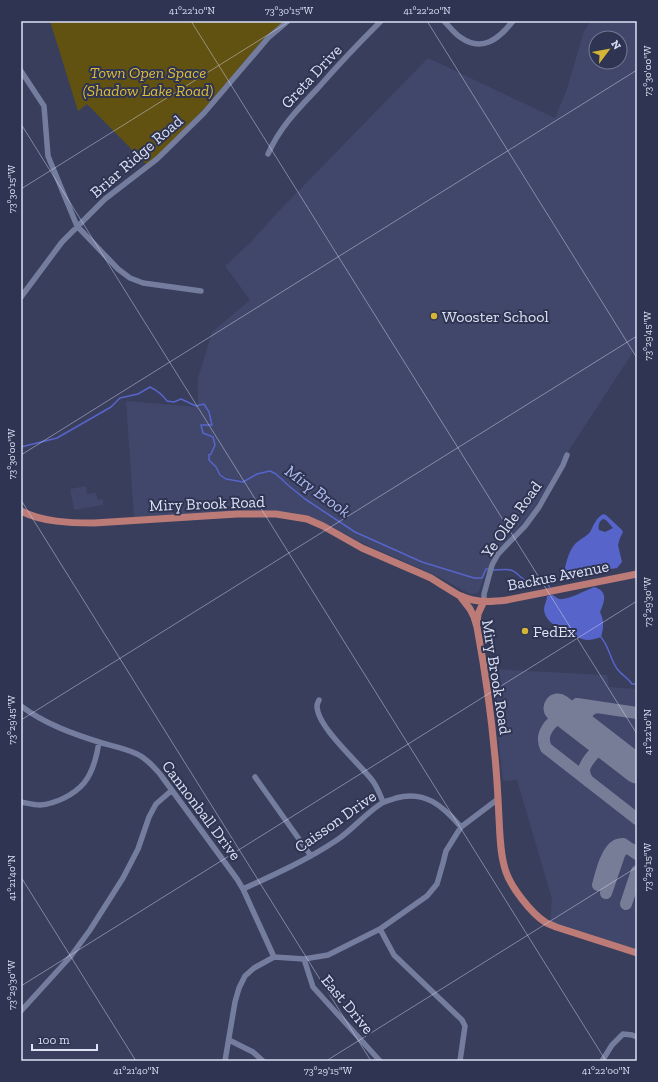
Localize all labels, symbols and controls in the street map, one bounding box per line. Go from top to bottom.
text: 41°22'10"N [169,5,216,17]
text: 73°30'15"W [265,5,314,17]
text: 41°22'20"N [403,5,451,17]
north arrow [588,30,628,70]
text: N [608,38,624,52]
street label: Greta Drive [277,41,346,112]
text: 73°30'00"W [642,45,654,96]
park label: Town Open Space (Shadow Lake Road) [83,63,213,100]
street label: Briar Ridge Road [86,111,187,202]
text: 73°30'15"W [6,164,18,213]
place label: Wooster School [442,307,549,326]
marker: Wooster School [429,311,439,321]
text: 73°29'45"W [642,311,654,361]
text: 73°30'00"W [6,428,18,479]
water label: Miry Brook [281,461,355,522]
street label: Ye Olde Road [477,477,546,562]
street label: Miry Brook Road [149,492,265,515]
street label: Backus Avenue [506,556,610,595]
text: 73°29'30"W [642,577,654,627]
street label: Miry Brook Road [478,618,515,736]
place label: FedEx [533,622,576,641]
marker: FedEx [520,626,530,636]
text: 73°29'45"W [6,695,18,745]
text: 41°22'10"N [642,708,654,755]
street label: Cannonball Drive [158,757,245,864]
street label: Caisson Drive [291,786,380,857]
text: 73°29'15"W [642,842,654,891]
text: 41°21'40"N [6,855,18,901]
text: 73°29'30"W [6,960,18,1010]
street label: East Drive [317,971,378,1038]
scale bar [32,1026,97,1052]
text: 100 m [38,1033,70,1047]
text: 41°21'40"N [113,1065,159,1077]
text: 73°29'15"W [304,1065,353,1077]
text: 41°22'00"N [582,1065,631,1077]

